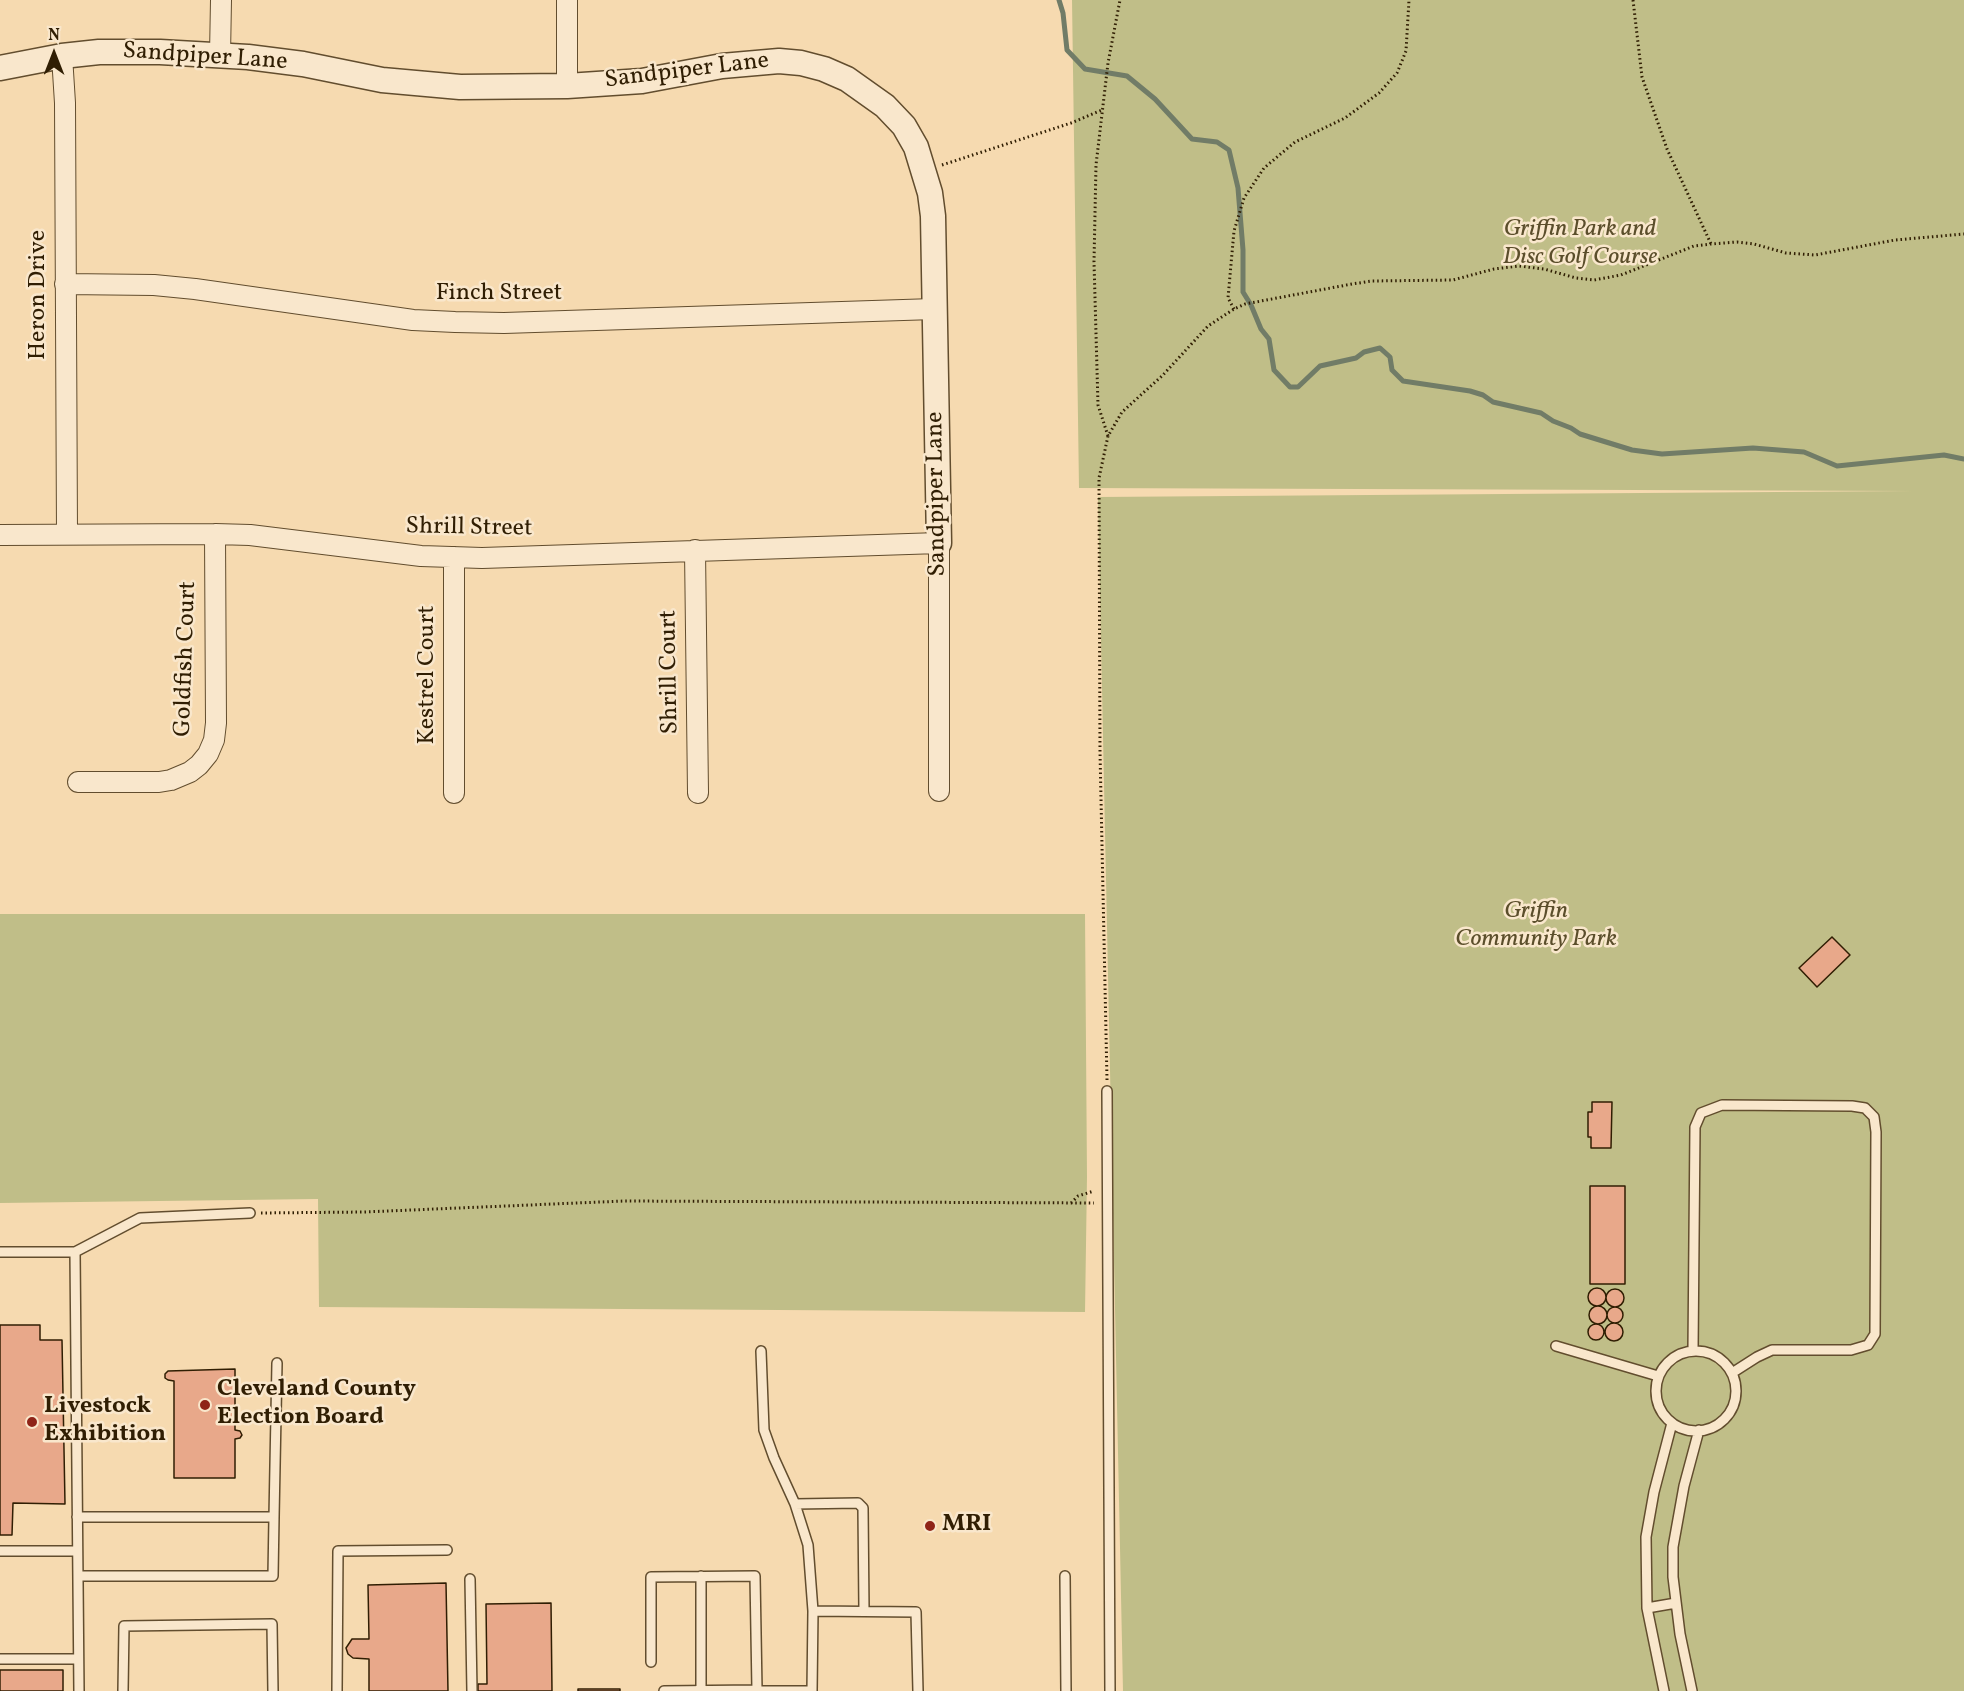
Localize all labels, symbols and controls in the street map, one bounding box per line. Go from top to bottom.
north arrow [24,24,84,84]
text: N [48,25,60,47]
street label: Sandpiper Lane [122,38,288,78]
street label: Sandpiper Lane [603,48,771,96]
park label: Griffin Park and Disc Golf Course [1503,217,1657,273]
street label: Heron Drive [26,230,54,360]
street label: Finch Street [436,281,562,309]
street label: Sandpiper Lane [922,411,954,577]
street label: Shrill Street [405,513,533,545]
street label: Goldfish Court [170,581,204,737]
street label: Kestrel Court [415,605,443,745]
street label: Shrill Court [656,610,686,734]
park label: Griffin Community Park [1455,899,1617,955]
place label: Cleveland County Election Board [217,1377,416,1433]
place label: Livestock Exhibition [44,1394,166,1450]
marker: Cleveland County Election Board [198,1398,212,1412]
marker: Livestock Exhibition [25,1415,39,1429]
place label: MRI [942,1512,991,1540]
marker: MRI [923,1519,937,1533]

